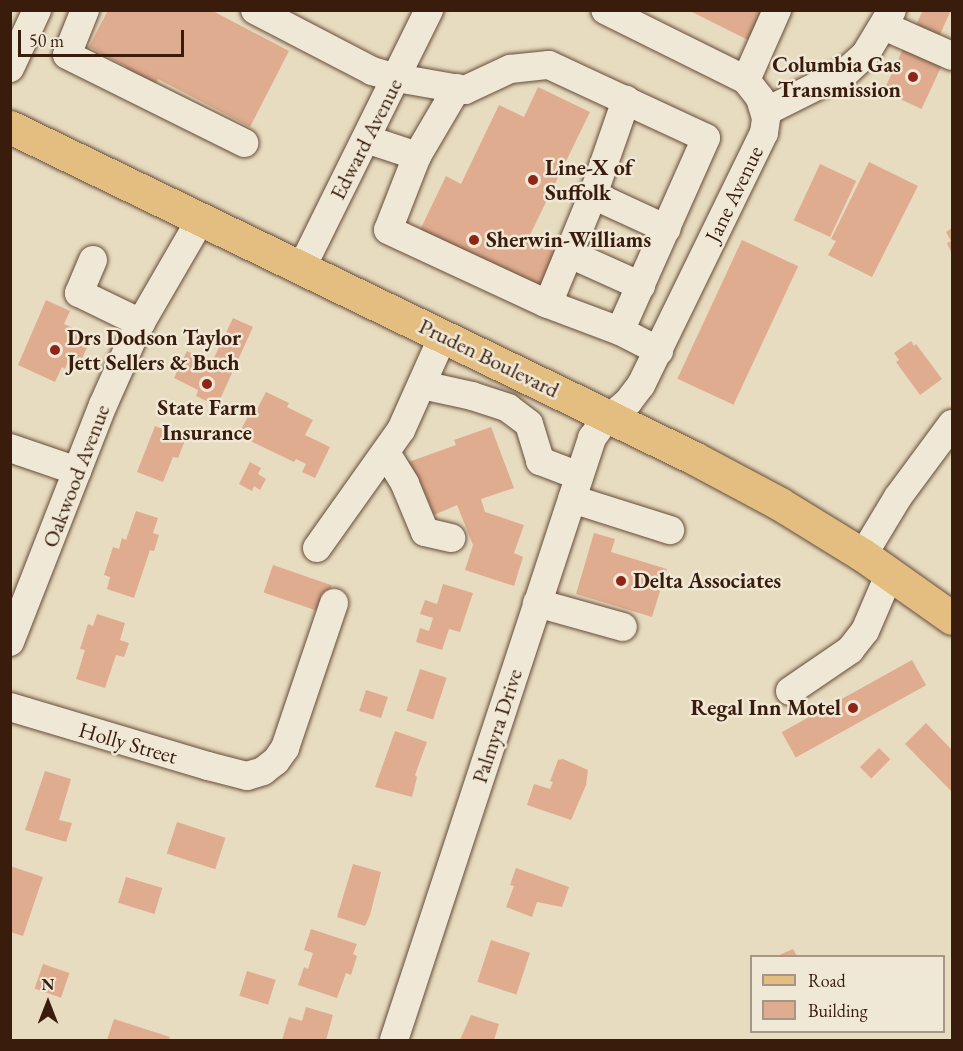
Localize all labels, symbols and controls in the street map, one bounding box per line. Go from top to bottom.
scale bar [21,18,188,56]
text: 50 m [29,29,64,52]
place label: Columbia Gas Transmission [772,51,901,102]
marker: Columbia Gas Transmission [906,70,920,84]
street label: Edward Avenue [324,74,408,204]
street label: Jane Avenue [699,141,769,247]
place label: Line-X of Suffolk [545,154,633,206]
marker: Line-X of Suffolk [526,173,540,187]
place label: Sherwin-Williams [486,227,651,253]
marker: Sherwin-Williams [467,233,481,247]
street label: Pruden Boulevard [415,313,563,403]
place label: Drs Dodson Taylor Jett Sellers & Buch [67,324,241,376]
marker: Drs Dodson Taylor Jett Sellers & Buch [48,343,62,357]
marker: State Farm Insurance [200,377,214,391]
place label: State Farm Insurance [157,394,257,446]
street label: Oakwood Avenue [37,401,115,551]
place label: Delta Associates [633,568,781,594]
marker: Delta Associates [614,574,628,588]
street label: Palmyra Drive [466,666,528,786]
place label: Regal Inn Motel [691,695,841,721]
marker: Regal Inn Motel [846,701,860,715]
street label: Holly Street [76,716,180,770]
legend [750,955,945,1033]
text: Road [808,969,846,992]
north arrow [18,973,78,1033]
text: N [42,974,54,995]
text: Building [808,999,868,1022]

